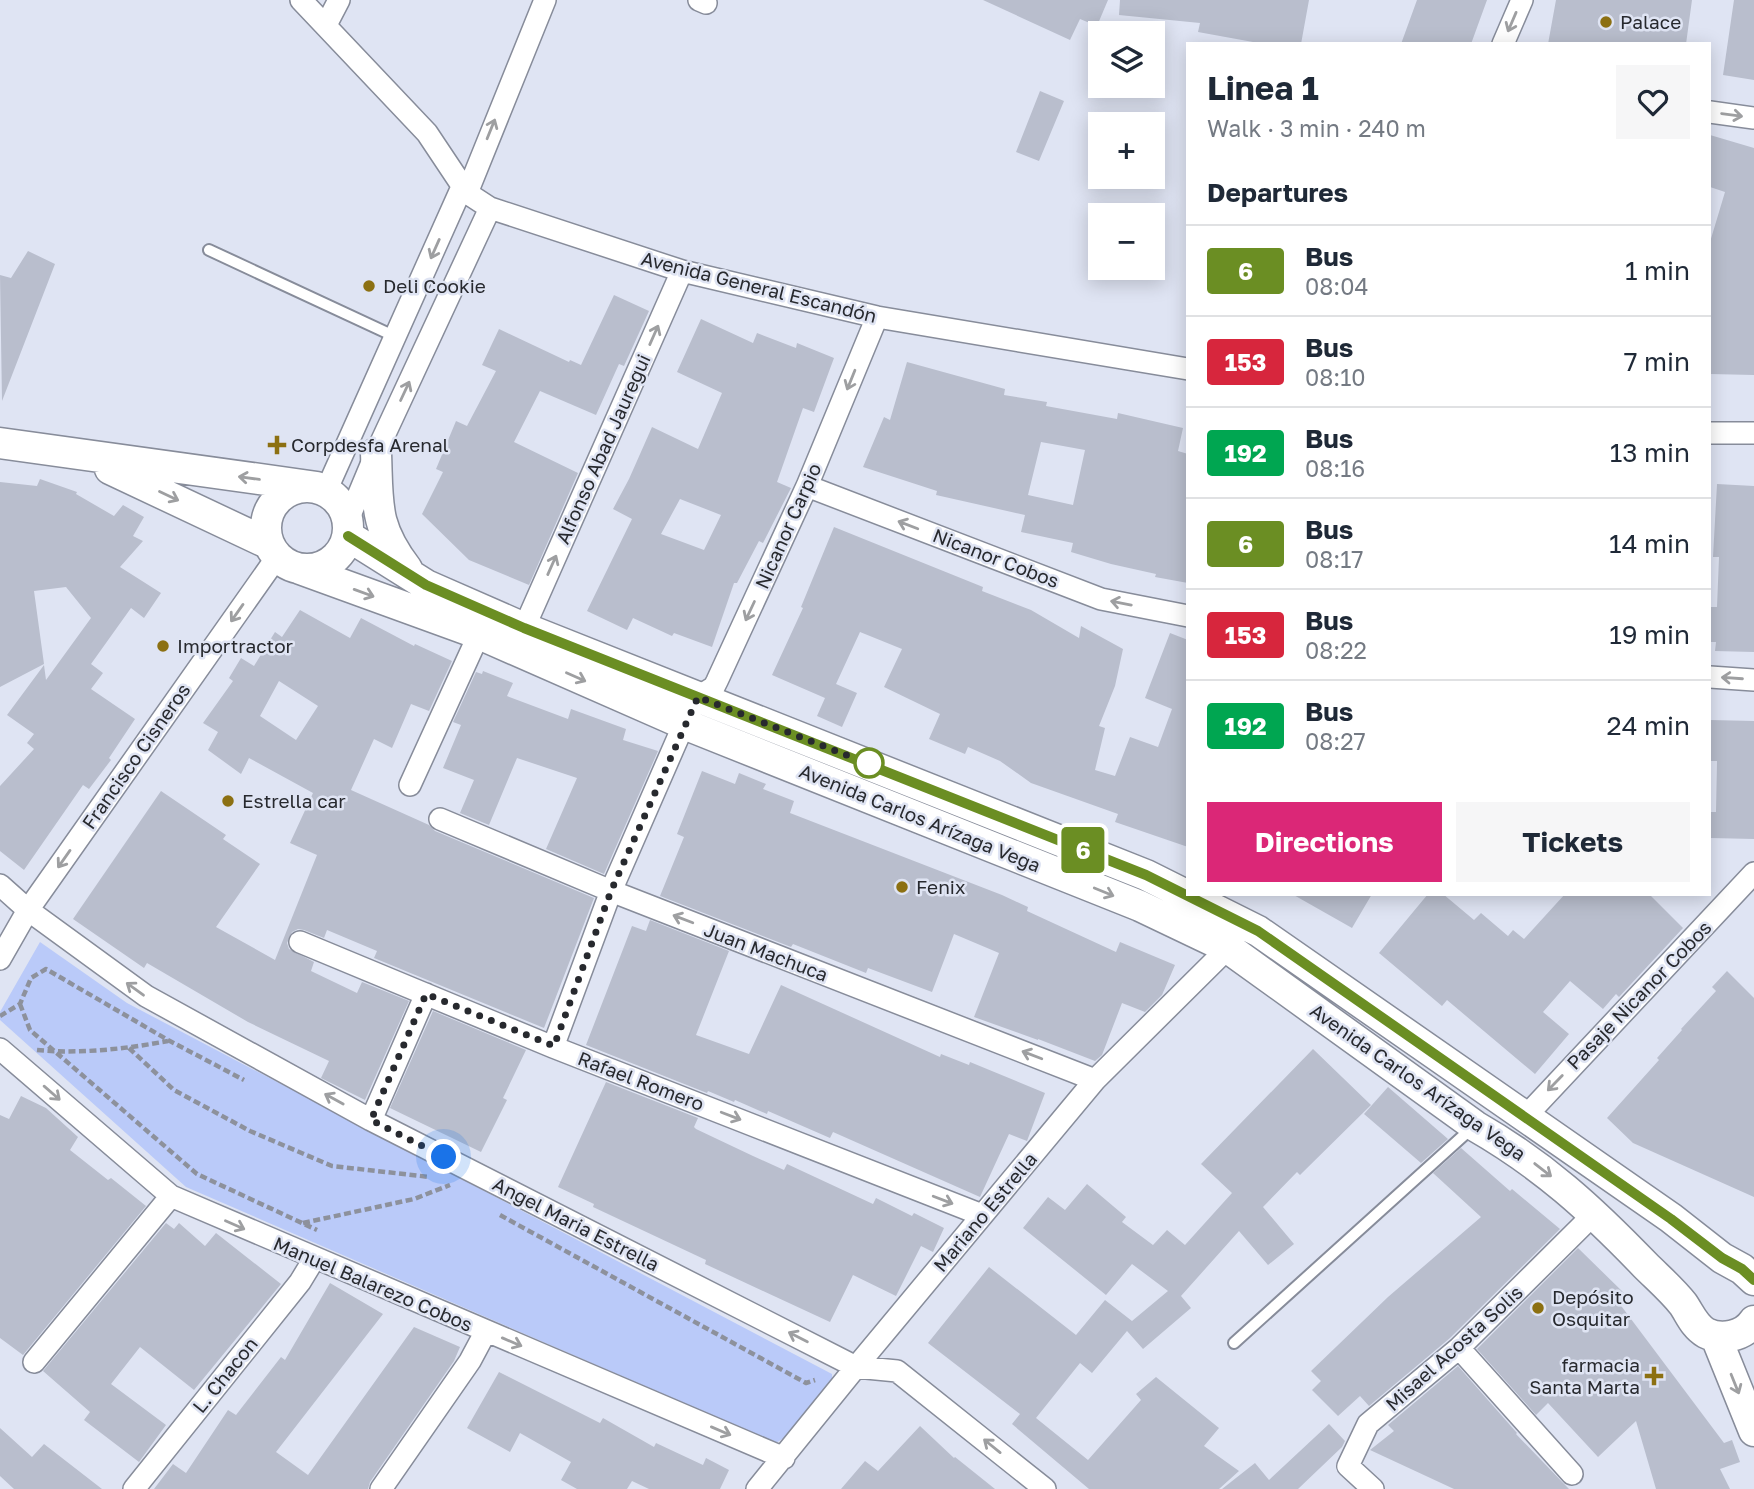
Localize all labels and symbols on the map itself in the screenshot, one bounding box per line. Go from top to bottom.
place label: Palace [1620,10,1681,33]
one-way arrow [1505,11,1518,32]
marker: Palace [1598,14,1614,30]
one-way arrow [1720,109,1743,122]
one-way arrow [486,119,499,140]
one-way arrow [428,238,441,259]
street label: Avenida General Escandón [639,246,879,327]
place label: Deli Cookie [383,274,486,297]
marker: Deli Cookie [361,278,377,294]
one-way arrow [648,325,661,346]
street label: Alfonso Abad Jauregui [550,350,655,547]
one-way arrow [843,369,856,390]
one-way arrow [399,381,412,402]
place label: Corpdesfa Arenal [291,433,449,456]
marker: Corpdesfa Arenal [269,437,285,453]
street label: Nicanor Carpio [750,459,826,592]
one-way arrow [238,472,261,485]
one-way arrow [158,490,179,503]
one-way arrow [898,517,919,530]
street label: Nicanor Cobos [930,523,1063,592]
one-way arrow [546,555,559,576]
one-way arrow [353,587,375,600]
one-way arrow [1110,596,1133,609]
one-way arrow [742,600,756,621]
one-way arrow [230,603,244,622]
place label: Importractor [177,634,294,657]
marker: Importractor [155,638,171,654]
one-way arrow [564,671,586,684]
one-way arrow [1721,671,1744,684]
street label: Francisco Cisneros [77,678,194,833]
unlabelled marker [854,748,884,778]
street label: Avenida Carlos Arízaga Vega [796,759,1044,876]
place label: Estrella car [242,789,346,812]
marker: Estrella car [220,793,236,809]
line badge: 6 [1060,827,1106,873]
one-way arrow [57,849,71,868]
place label: Fenix [916,875,965,898]
marker: Fenix [894,879,910,895]
one-way arrow [1093,886,1114,899]
one-way arrow [672,912,694,924]
street label: Pasaje Nicanor Cobos [1562,915,1716,1074]
street label: Juan Machuca [701,917,831,986]
one-way arrow [127,981,145,996]
street label: Avenida Carlos Arízaga Vega [1306,998,1530,1165]
street label: Rafael Romero [575,1046,707,1115]
one-way arrow [1021,1048,1043,1060]
one-way arrow [1547,1074,1564,1091]
one-way arrow [42,1085,60,1101]
one-way arrow [324,1092,345,1106]
one-way arrow [720,1111,741,1124]
your location [426,1139,461,1174]
street label: Mariano Estrella [928,1147,1041,1276]
one-way arrow [1533,1162,1552,1177]
street label: Angel Maria Estrella [489,1172,663,1275]
one-way arrow [931,1194,953,1207]
one-way arrow [224,1219,245,1232]
street label: Manuel Balarezo Cobos [270,1231,476,1336]
street label: Misael Acosta Solis [1380,1280,1527,1415]
place label: Depósito Osquitar [1552,1285,1634,1330]
marker: Depósito Osquitar [1530,1300,1546,1316]
one-way arrow [788,1330,809,1344]
street label: L. Chacon [187,1332,262,1417]
one-way arrow [501,1336,522,1349]
place label: farmacia Santa Marta [1529,1353,1640,1398]
marker: farmacia Santa Marta [1646,1368,1662,1384]
one-way arrow [1730,1372,1743,1394]
one-way arrow [710,1425,732,1438]
one-way arrow [984,1439,1002,1454]

